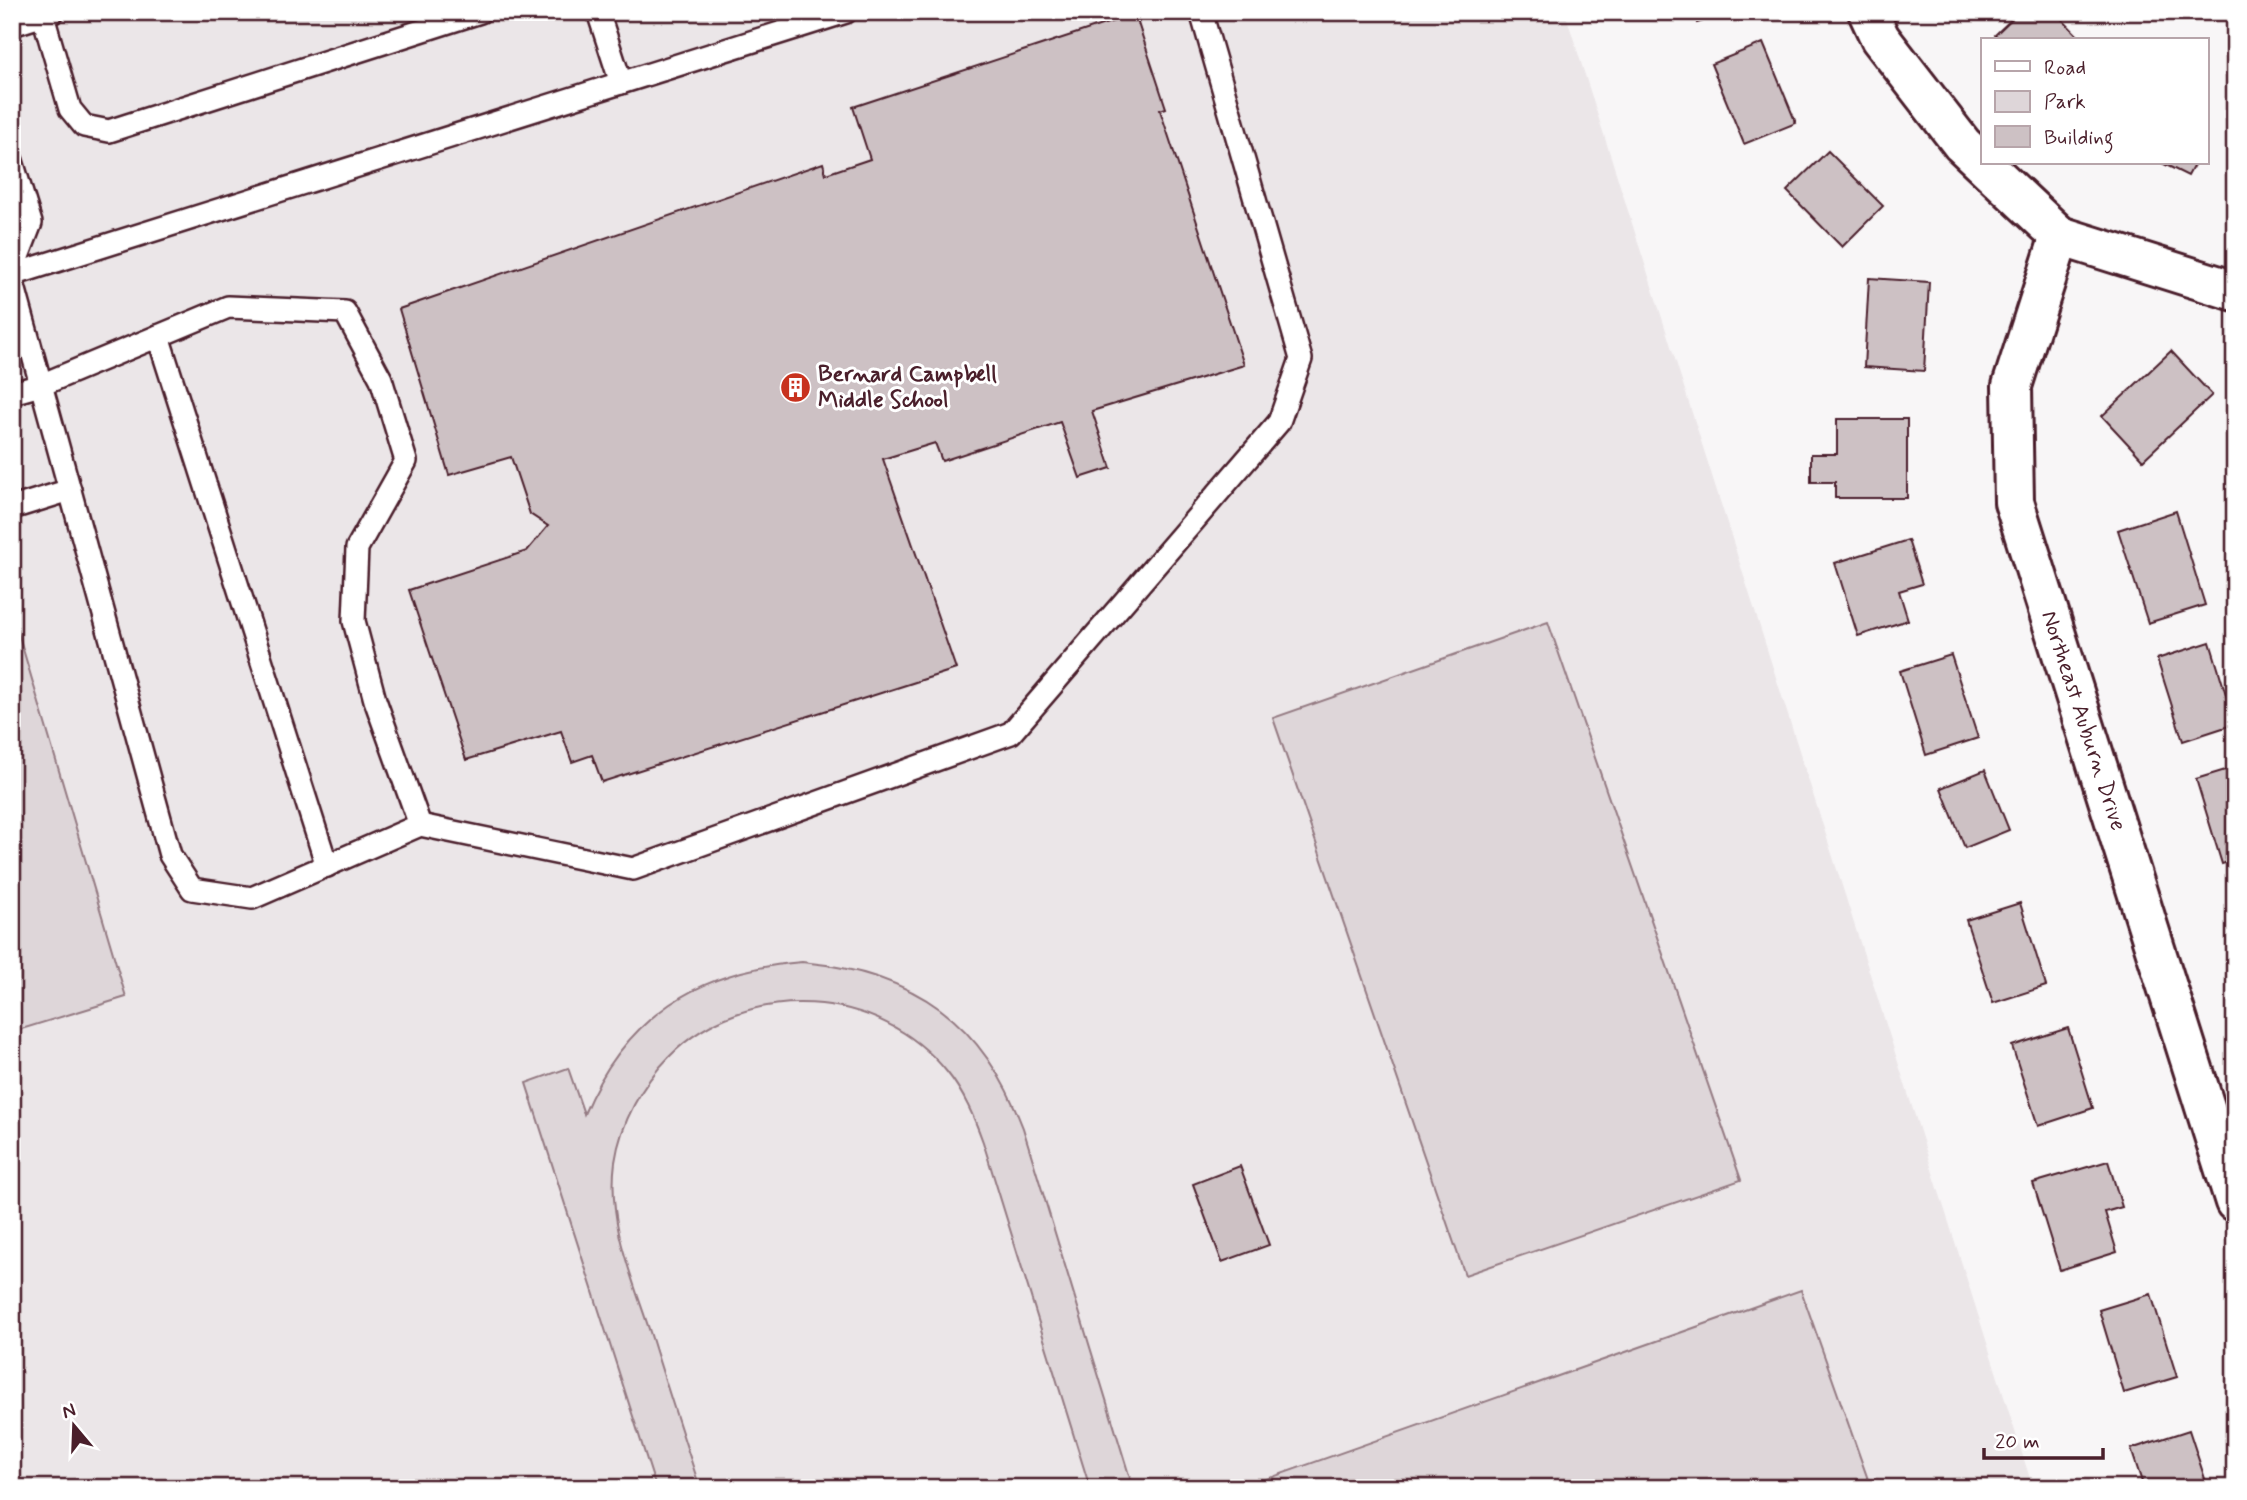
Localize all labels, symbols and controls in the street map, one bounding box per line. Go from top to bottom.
legend [1981,38,2208,164]
text: Road [2044,54,2086,82]
text: Park [2044,88,2086,116]
text: Building [2044,124,2114,154]
place label: Bernard Campbell Middle School [818,360,997,416]
building icon: Bernard Campbell Middle School [778,371,812,405]
street label: Northeast Auburn Drive [2033,607,2133,835]
north arrow [38,1392,108,1462]
text: N [59,1397,79,1425]
scale bar [1984,1416,2104,1460]
text: 20 m [1995,1428,2040,1456]

